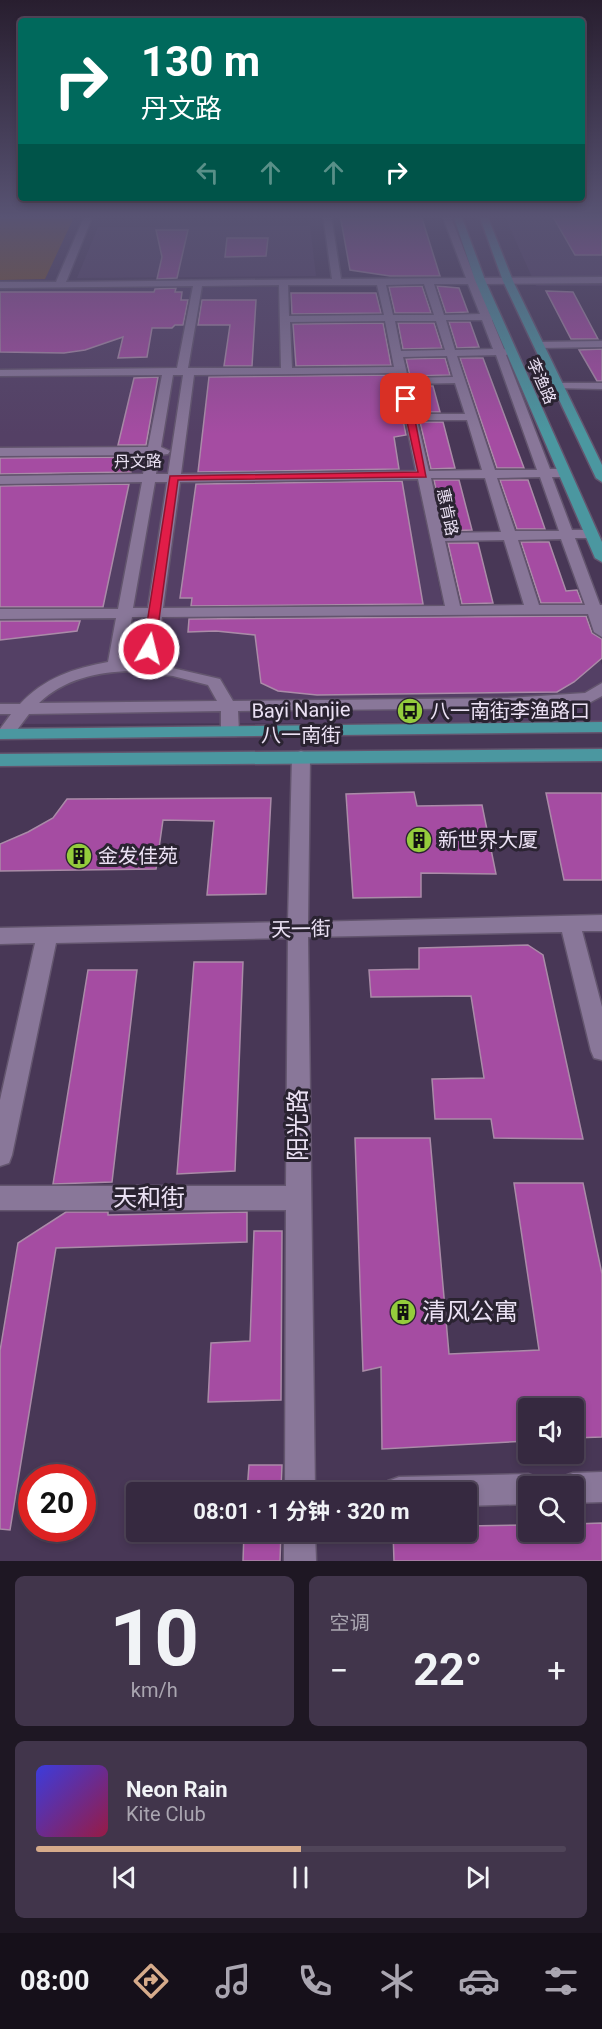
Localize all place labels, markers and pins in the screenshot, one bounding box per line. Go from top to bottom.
pin [380,373,431,424]
bus stop icon: 八一南街李渔路口 [395,696,425,726]
place label: 八一南街李渔路口 [430,699,590,723]
building icon: 新世界大厦 [404,825,434,855]
place label: 新世界大厦 [438,828,538,852]
building icon: 金发佳苑 [64,841,94,871]
place label: 金发佳苑 [98,844,178,868]
building icon: 清风公寓 [388,1297,418,1327]
place label: 清风公寓 [422,1298,518,1326]

